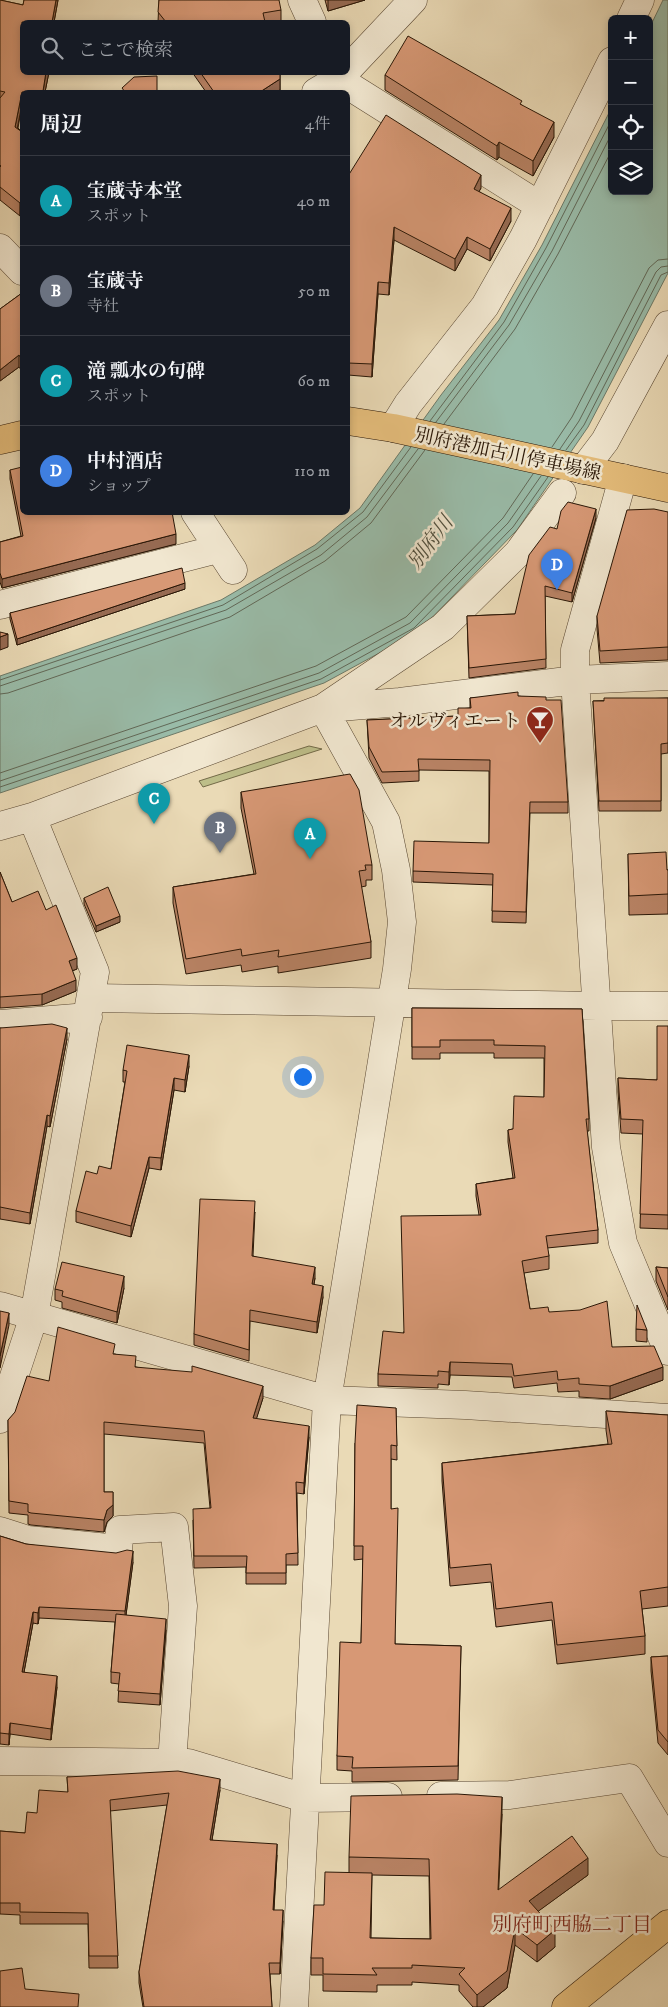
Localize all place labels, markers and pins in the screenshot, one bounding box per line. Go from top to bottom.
pin: D [541,549,573,590]
bar icon: オルヴィエート [525,705,555,744]
place label: オルヴィエート [389,710,521,733]
pin: C [138,783,170,824]
pin: B [204,812,236,853]
pin: A [294,818,326,859]

